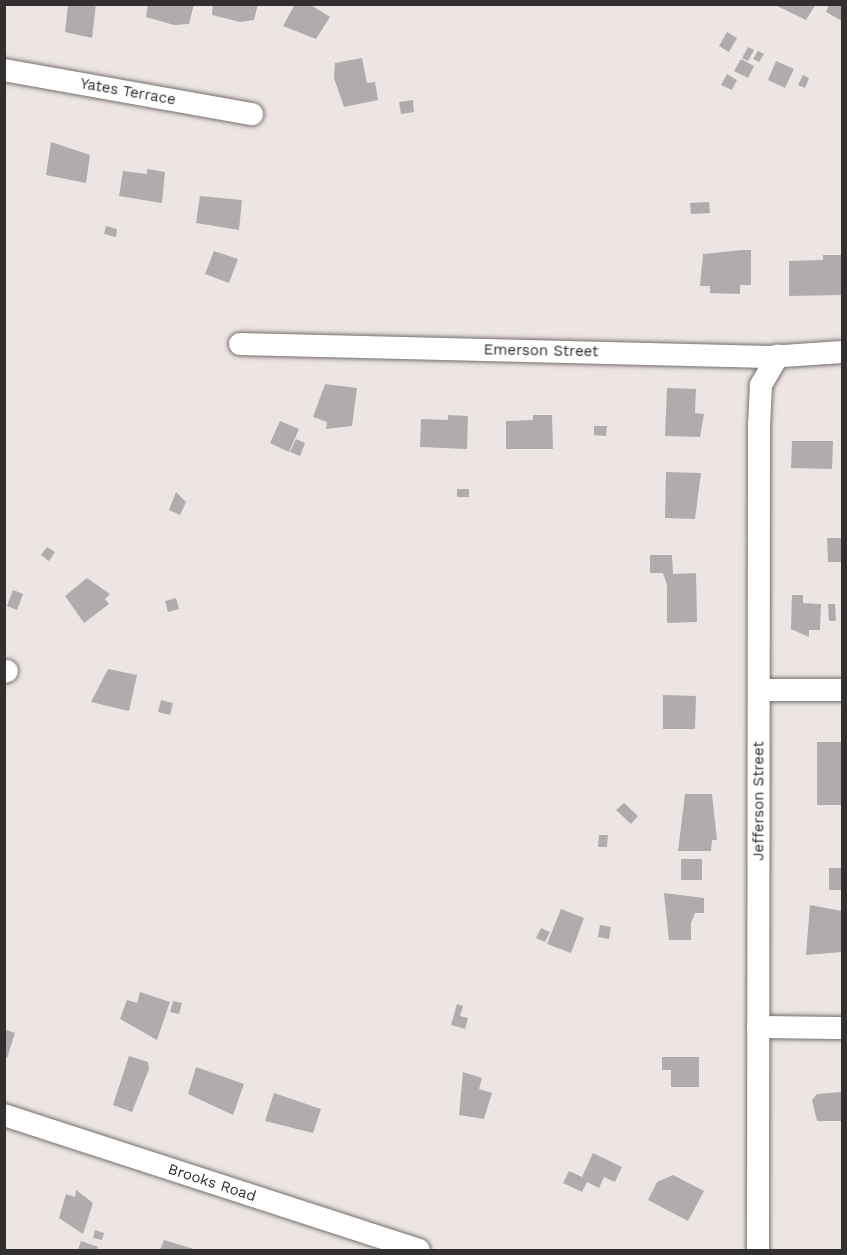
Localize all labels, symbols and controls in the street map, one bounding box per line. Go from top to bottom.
street label: Yates Terrace [79,75,177,109]
street label: Emerson Street [483,341,599,361]
street label: Jefferson Street [750,741,768,861]
street label: Brooks Road [166,1160,258,1206]

